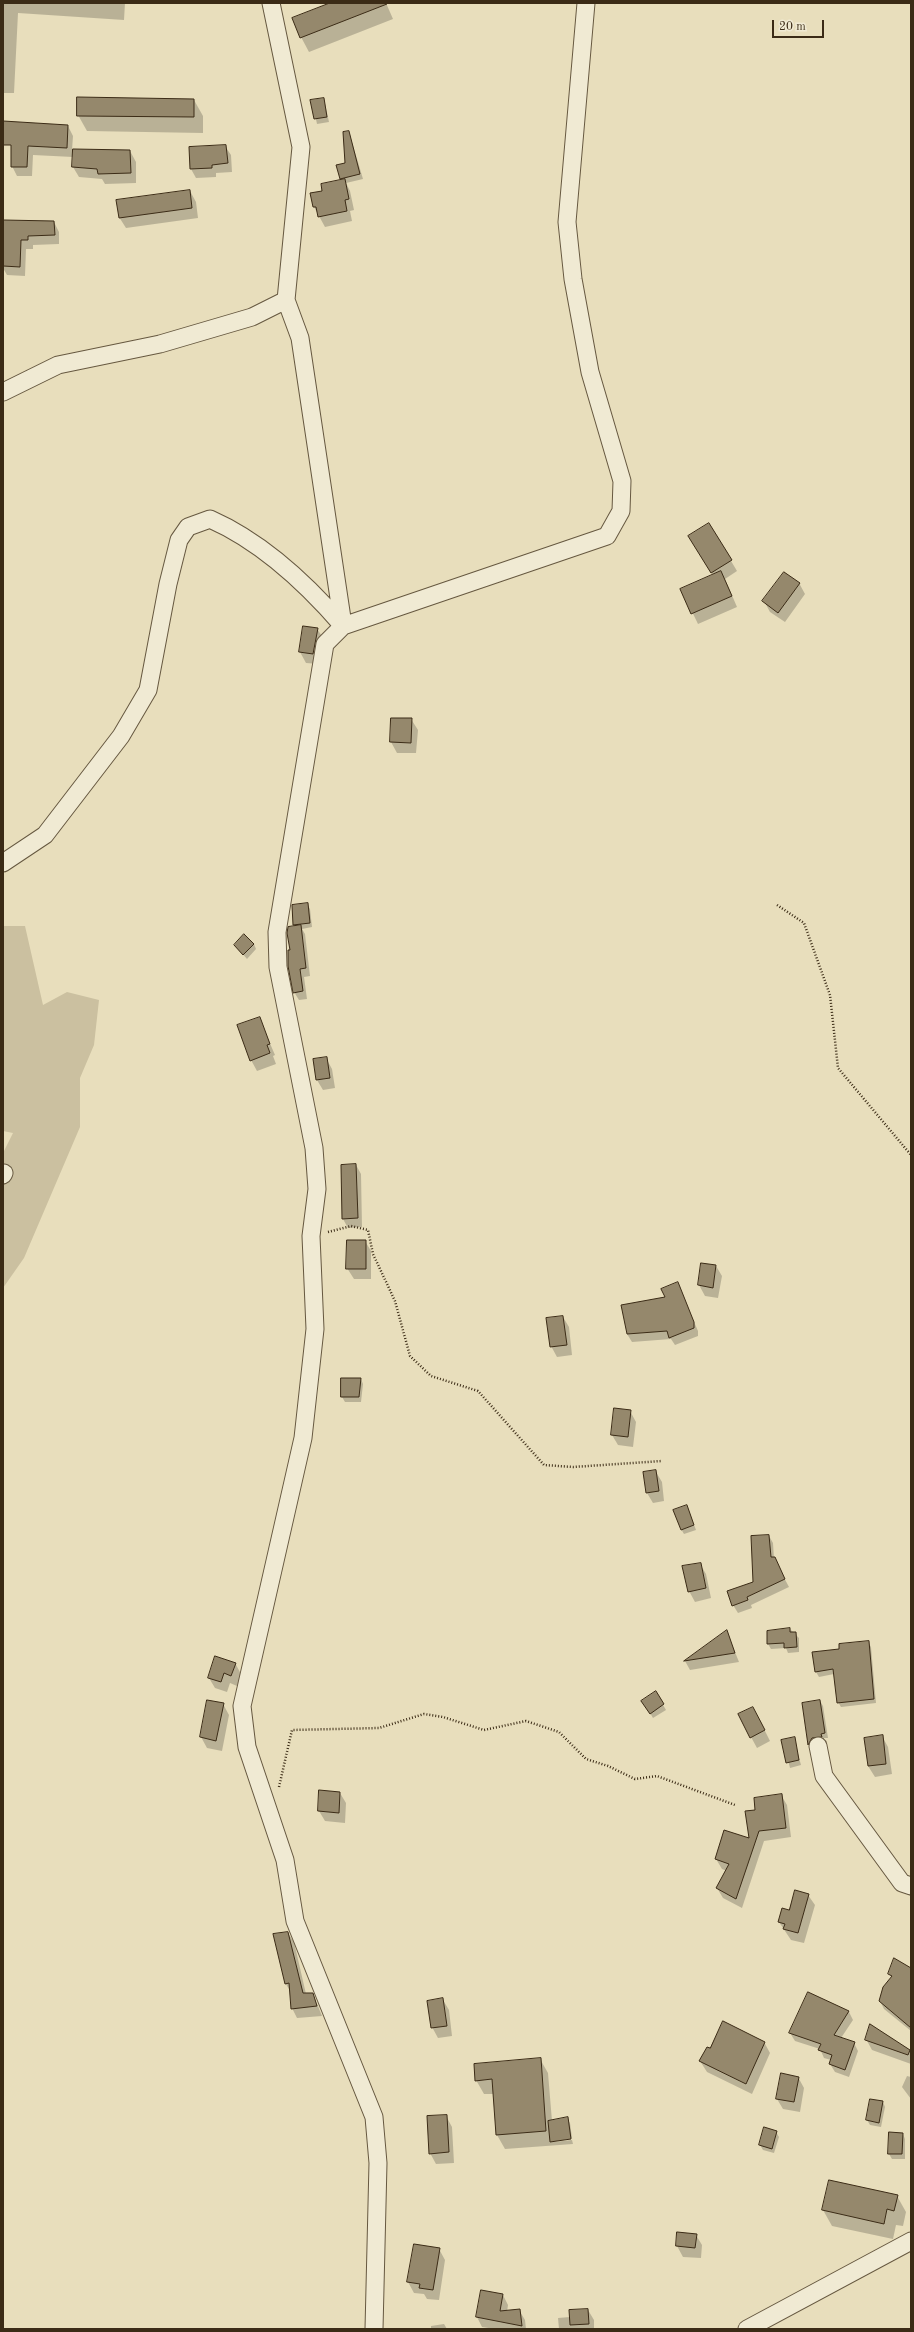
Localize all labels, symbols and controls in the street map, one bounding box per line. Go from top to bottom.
scale bar [774,12,826,38]
text: 20 m [779,21,806,33]

